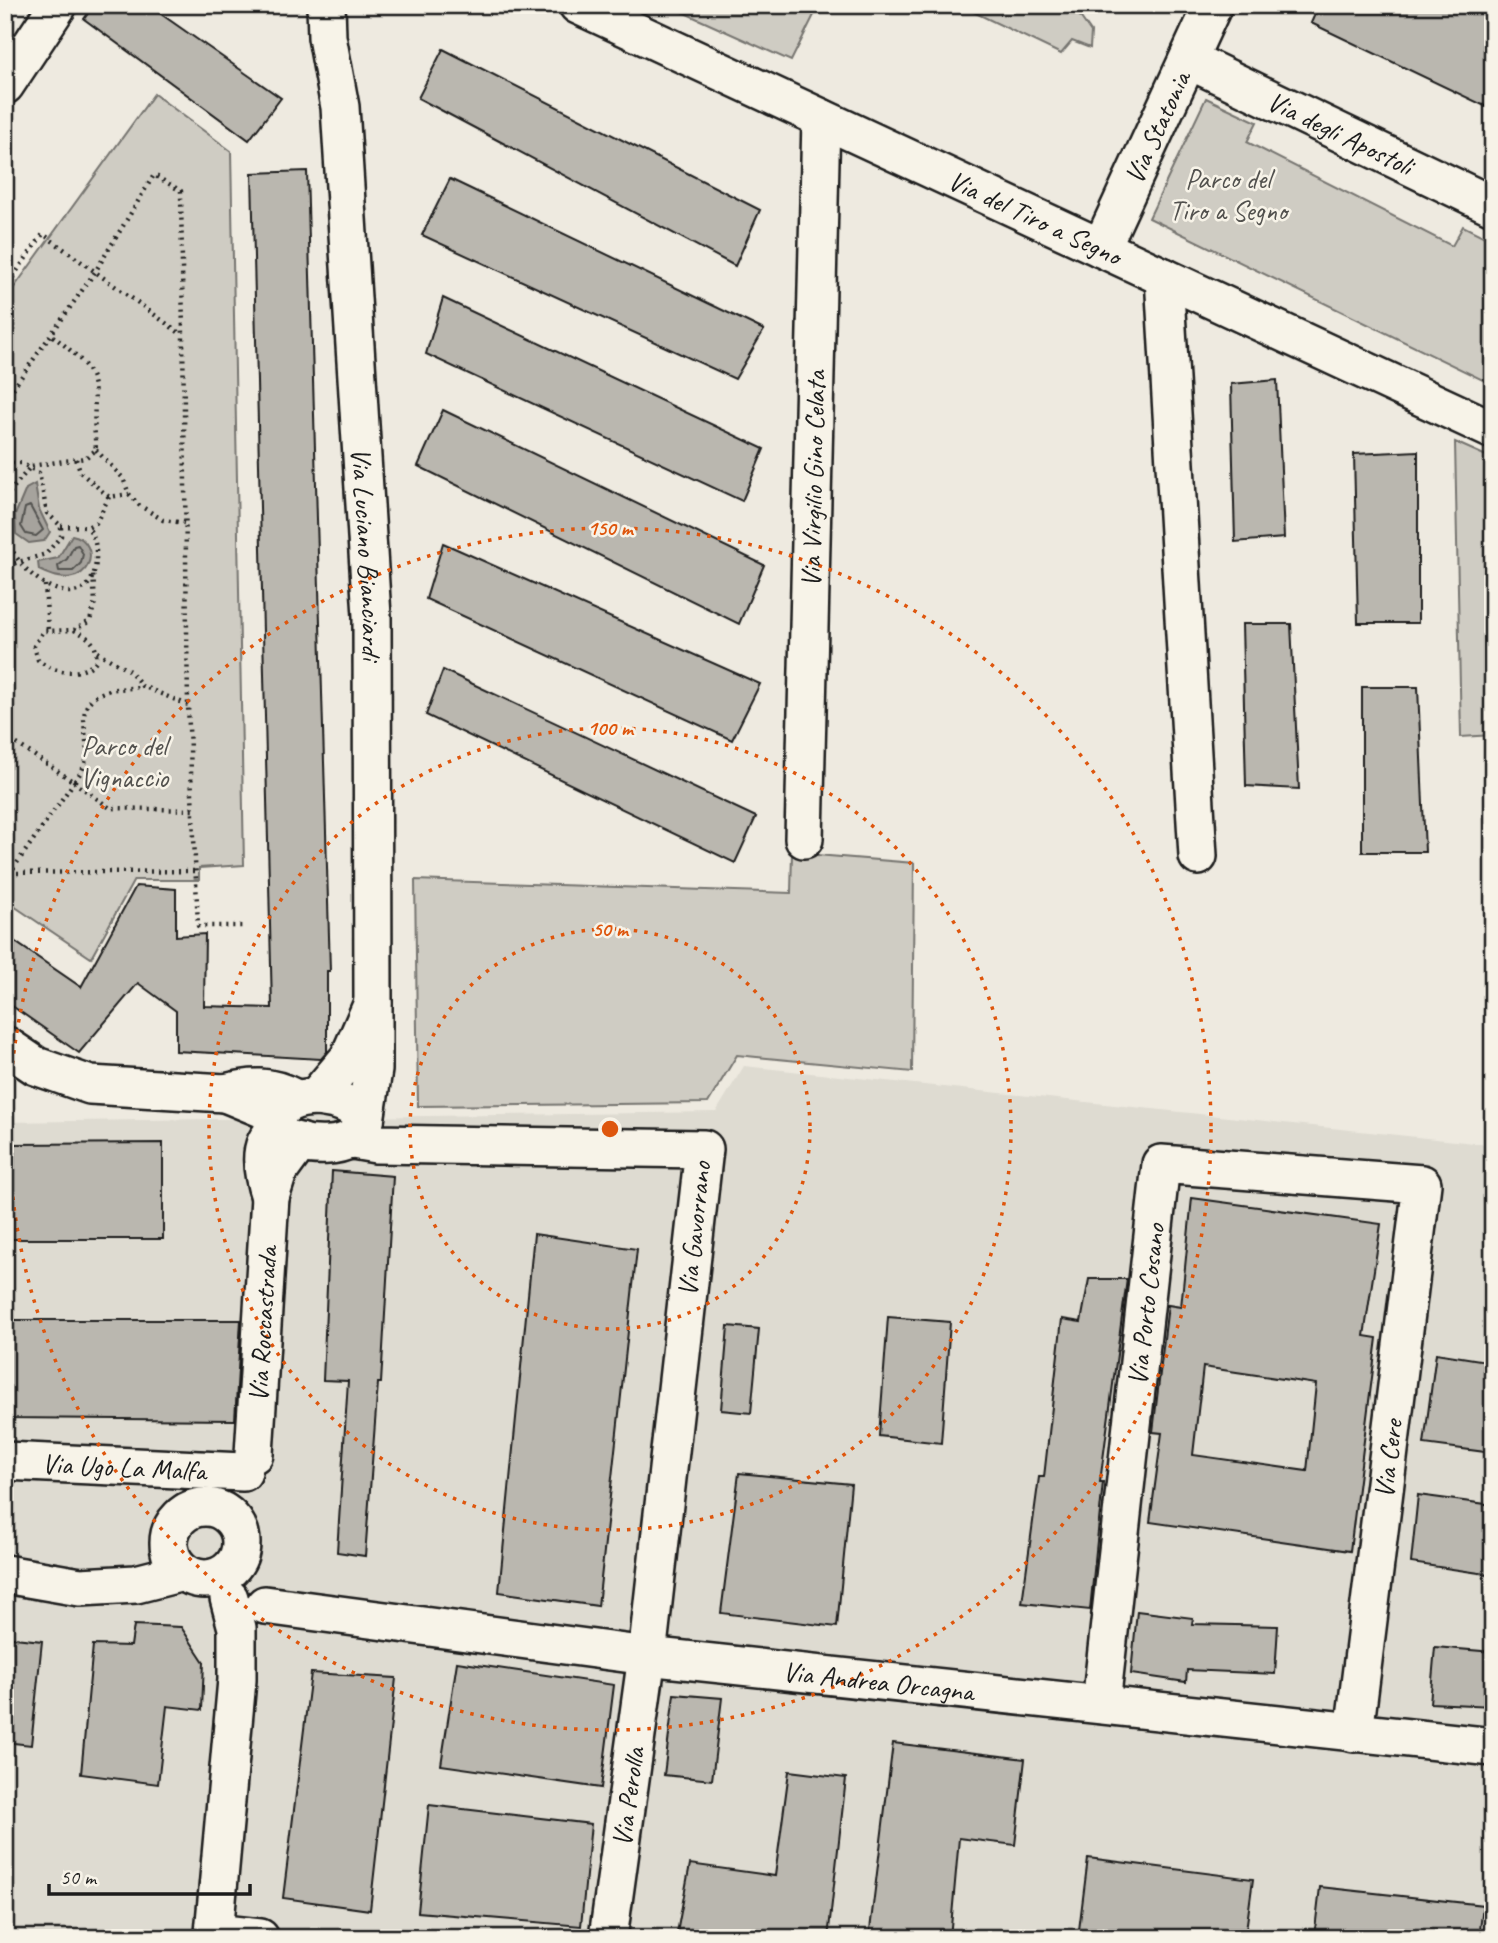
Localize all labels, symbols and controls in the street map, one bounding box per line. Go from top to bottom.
street label: Via Statonia [1116,63,1199,189]
street label: Via degli Apostoli [1262,83,1422,184]
park label: Parco del Tiro a Segno [1169,161,1290,228]
street label: Via del Tiro a Segno [943,162,1130,274]
street label: Via Virgilio Gino Celata [792,369,833,588]
street label: Via Luciano Bianciardi [344,447,390,664]
text: 150 m [587,515,635,541]
text: 100 m [587,715,635,741]
park label: Parco del Vignaccio [80,728,172,795]
text: 50 m [592,916,630,942]
centre of rings [598,1117,622,1141]
street label: Via Gavorrano [670,1158,719,1298]
street label: Via Porto Cosano [1119,1220,1172,1387]
street label: Via Roccastrada [240,1243,285,1403]
street label: Via Cere [1366,1416,1410,1500]
street label: Via Ugo La Malfa [41,1445,209,1488]
street label: Via Andrea Orcagna [781,1653,978,1709]
street label: Via Perolla [604,1744,652,1849]
scale bar [49,1852,250,1896]
text: 50 m [60,1864,98,1890]

